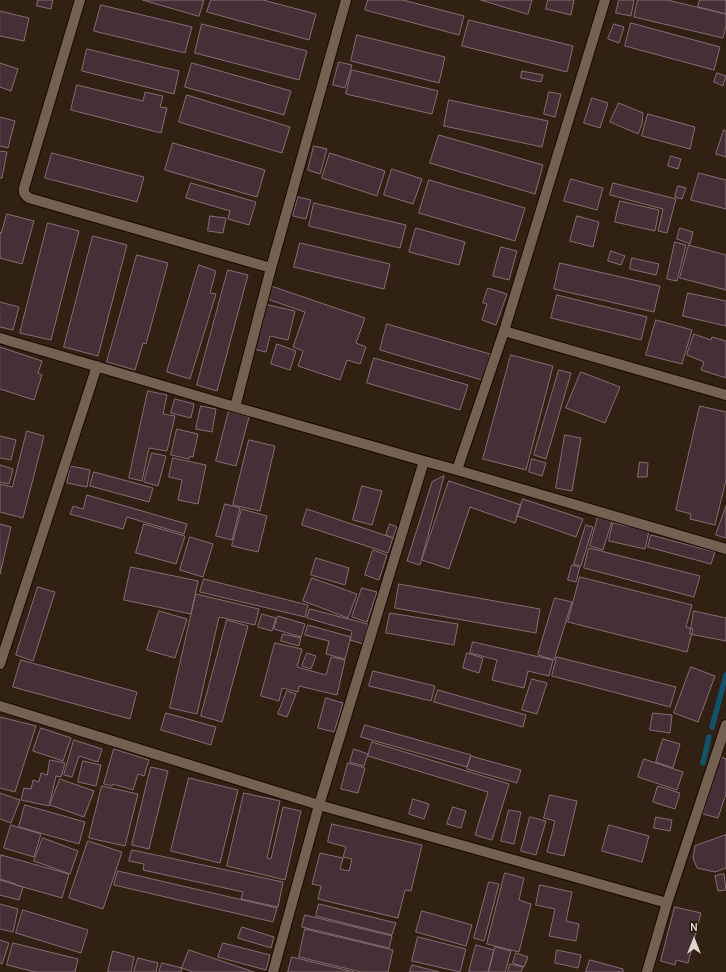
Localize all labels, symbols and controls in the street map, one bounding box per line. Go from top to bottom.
north arrow [674,920,714,960]
text: N [690,921,698,934]

